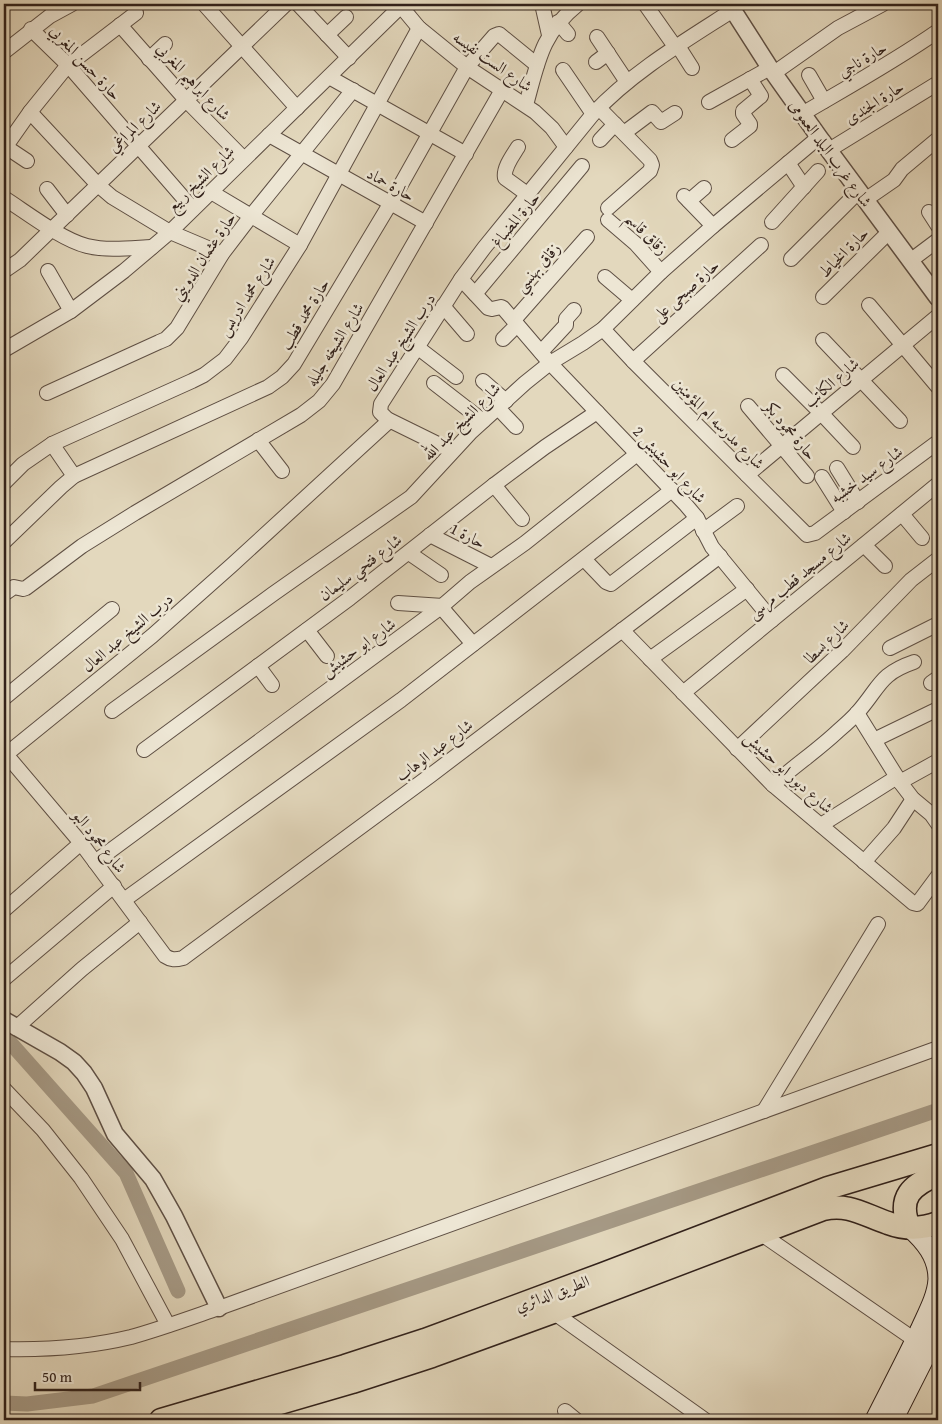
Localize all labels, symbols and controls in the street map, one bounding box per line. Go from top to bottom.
street label: حارة حسن المغربي [44,19,127,106]
street label: شارع الست نفيسه [447,25,538,99]
street label: حارة ناجي [833,35,892,84]
street label: شارع ابراهيم المغربي [148,37,237,129]
street label: حارة الجندى [839,74,909,130]
street label: شارع المراغي [102,94,168,159]
street label: شارع غرب البلد العمومى [782,94,878,213]
street label: شارع الشيخ ربيع [161,139,242,220]
street label: حارة حماد [363,161,419,207]
street label: حارة المضباغ [485,186,547,253]
street label: زقاق قاسم [617,206,674,263]
street label: حارة عثمان الدويني [165,207,244,307]
street label: حارة الخياط [812,221,874,283]
street label: زقاق بهنسي [508,237,569,300]
street label: شارع محمد ادريس [211,251,283,342]
street label: حارة صبحى على [646,253,724,327]
street label: حارة محمد قطب [273,274,335,354]
street label: درب الشيخ عبد العال [359,288,443,398]
street label: شارع الشيخه جليله [299,297,371,392]
street label: شارع الكاتب [798,351,865,414]
street label: شارع مدرسه ام المؤمنين [666,372,770,476]
street label: شارع الشيخ عبد الله [416,376,508,468]
street label: حارة محمود بكر [758,394,823,465]
street label: شارع ابو حشيش 2 [626,420,712,510]
street label: شارع سيد خشبه [825,439,909,510]
street label: حارة 1 [446,516,490,554]
street label: شارع مسجد قطب مرسى [742,525,857,626]
street label: شارع فتحي سليمان [313,528,409,610]
street label: درب الشيخ عبد العال [76,586,180,680]
street label: شارع ابو حشيش [316,612,402,684]
street label: شارع بسطا [798,613,856,670]
street label: شارع عبد الوهاب [390,713,479,789]
street label: شارع دبور ابو حشيش [738,725,839,820]
street label: شارع محمود البو [65,803,133,879]
street label: الطريق الدائري [511,1268,593,1318]
scale bar [35,1359,140,1391]
text: 50 m [42,1366,73,1387]

